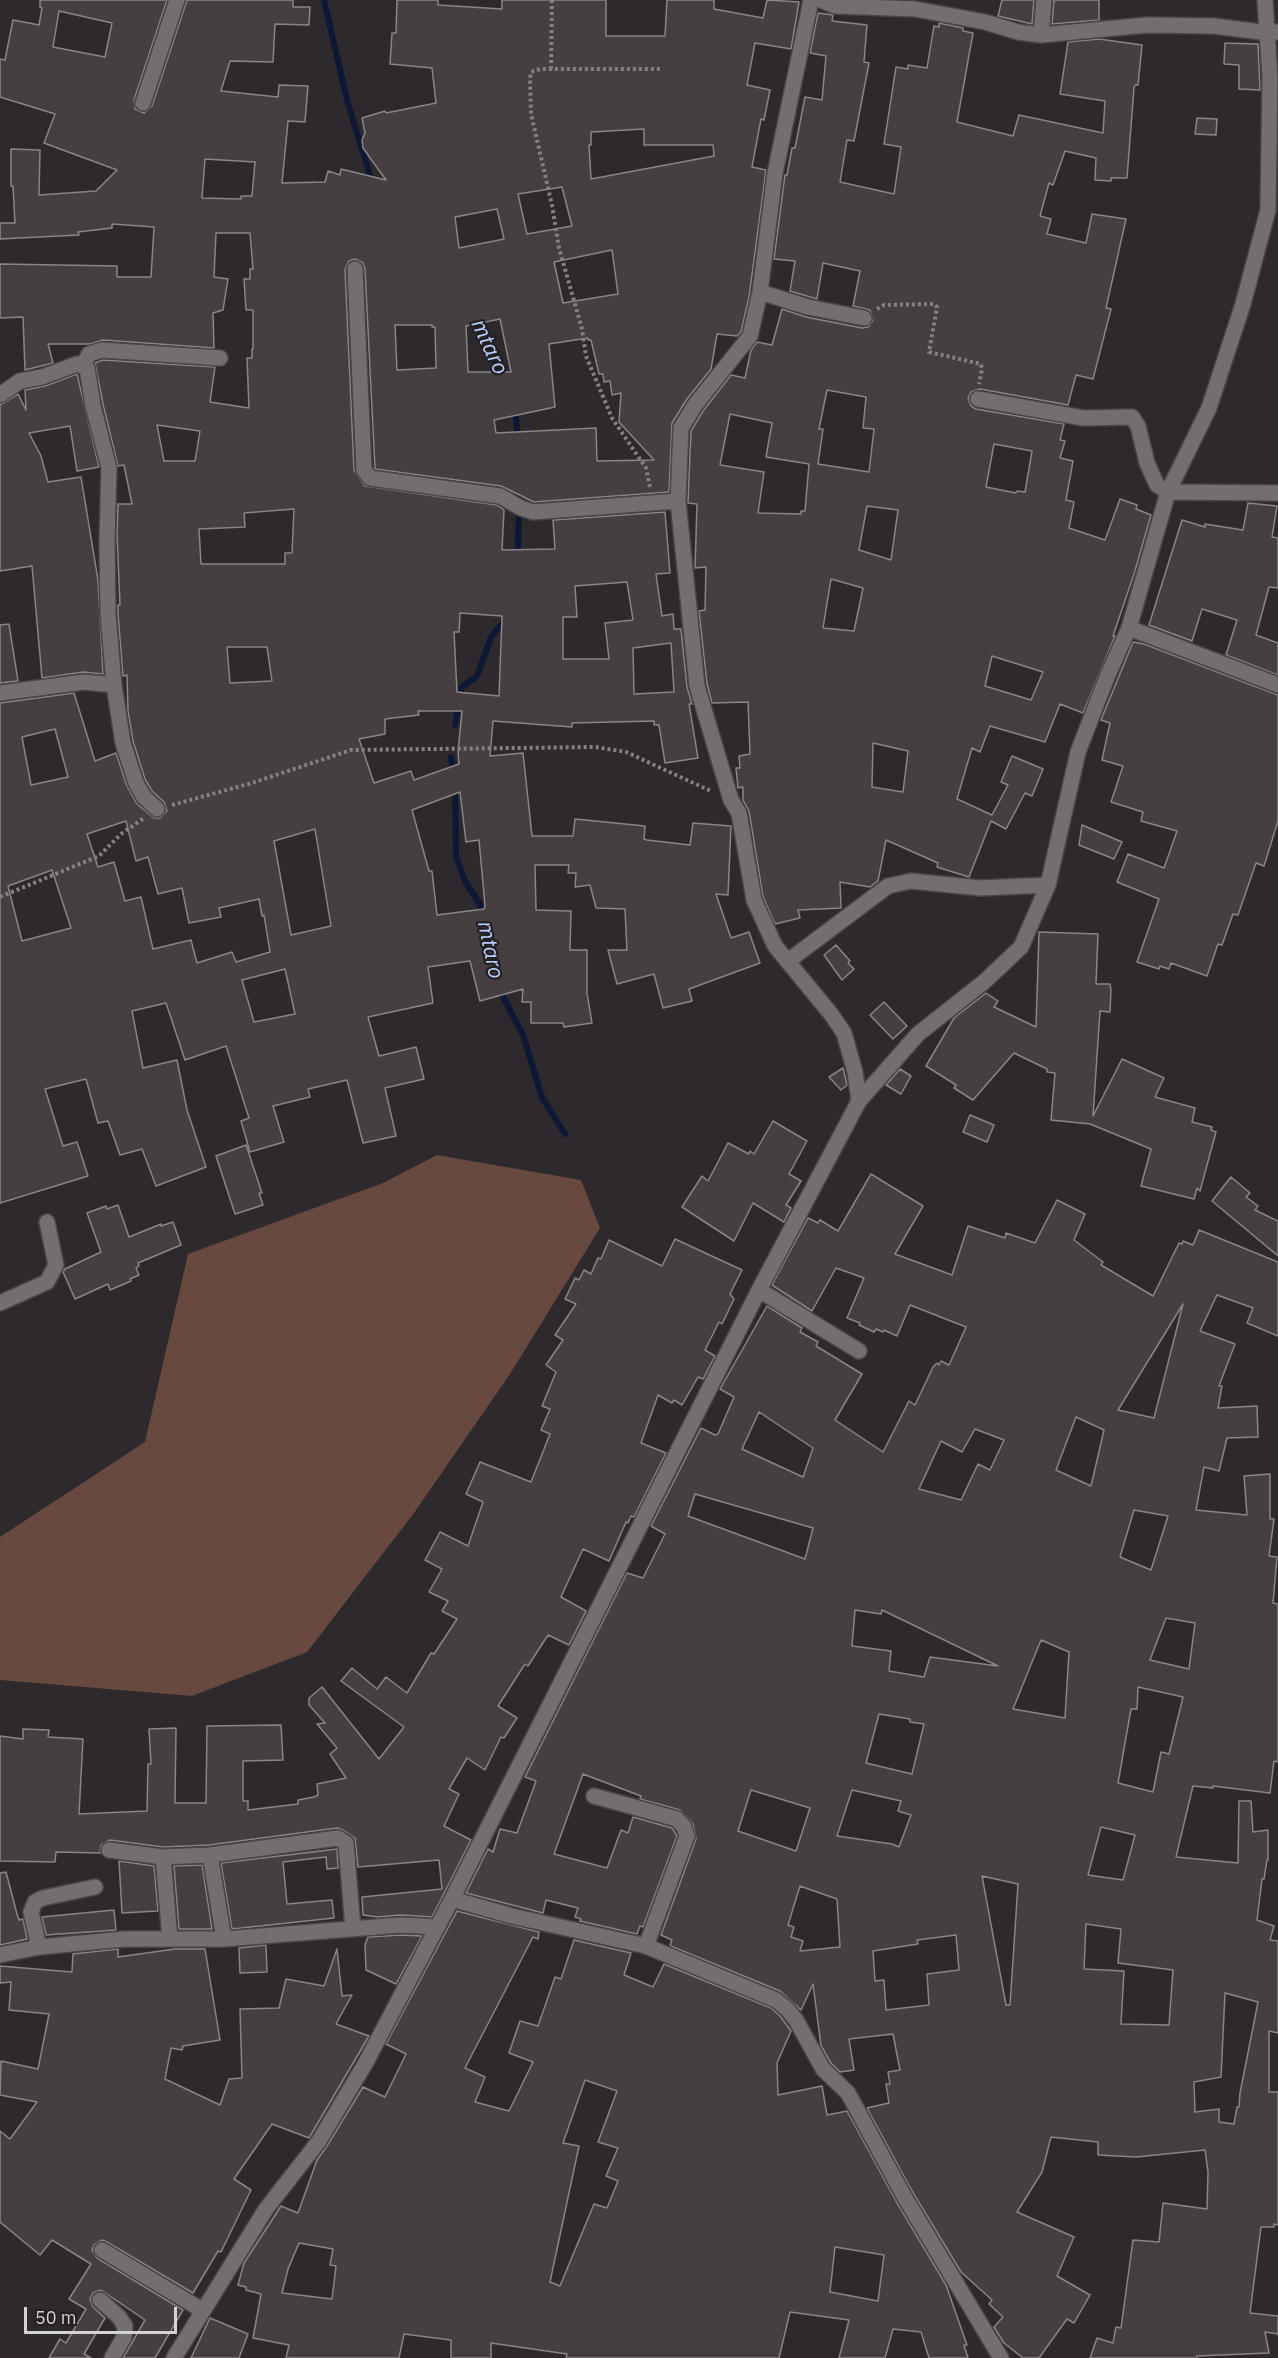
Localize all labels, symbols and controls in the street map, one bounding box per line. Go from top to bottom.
water label: mtaro [465,315,513,379]
water label: mtaro [471,919,509,981]
scale bar [27,2295,180,2333]
text: 50 m [35,2306,77,2329]

